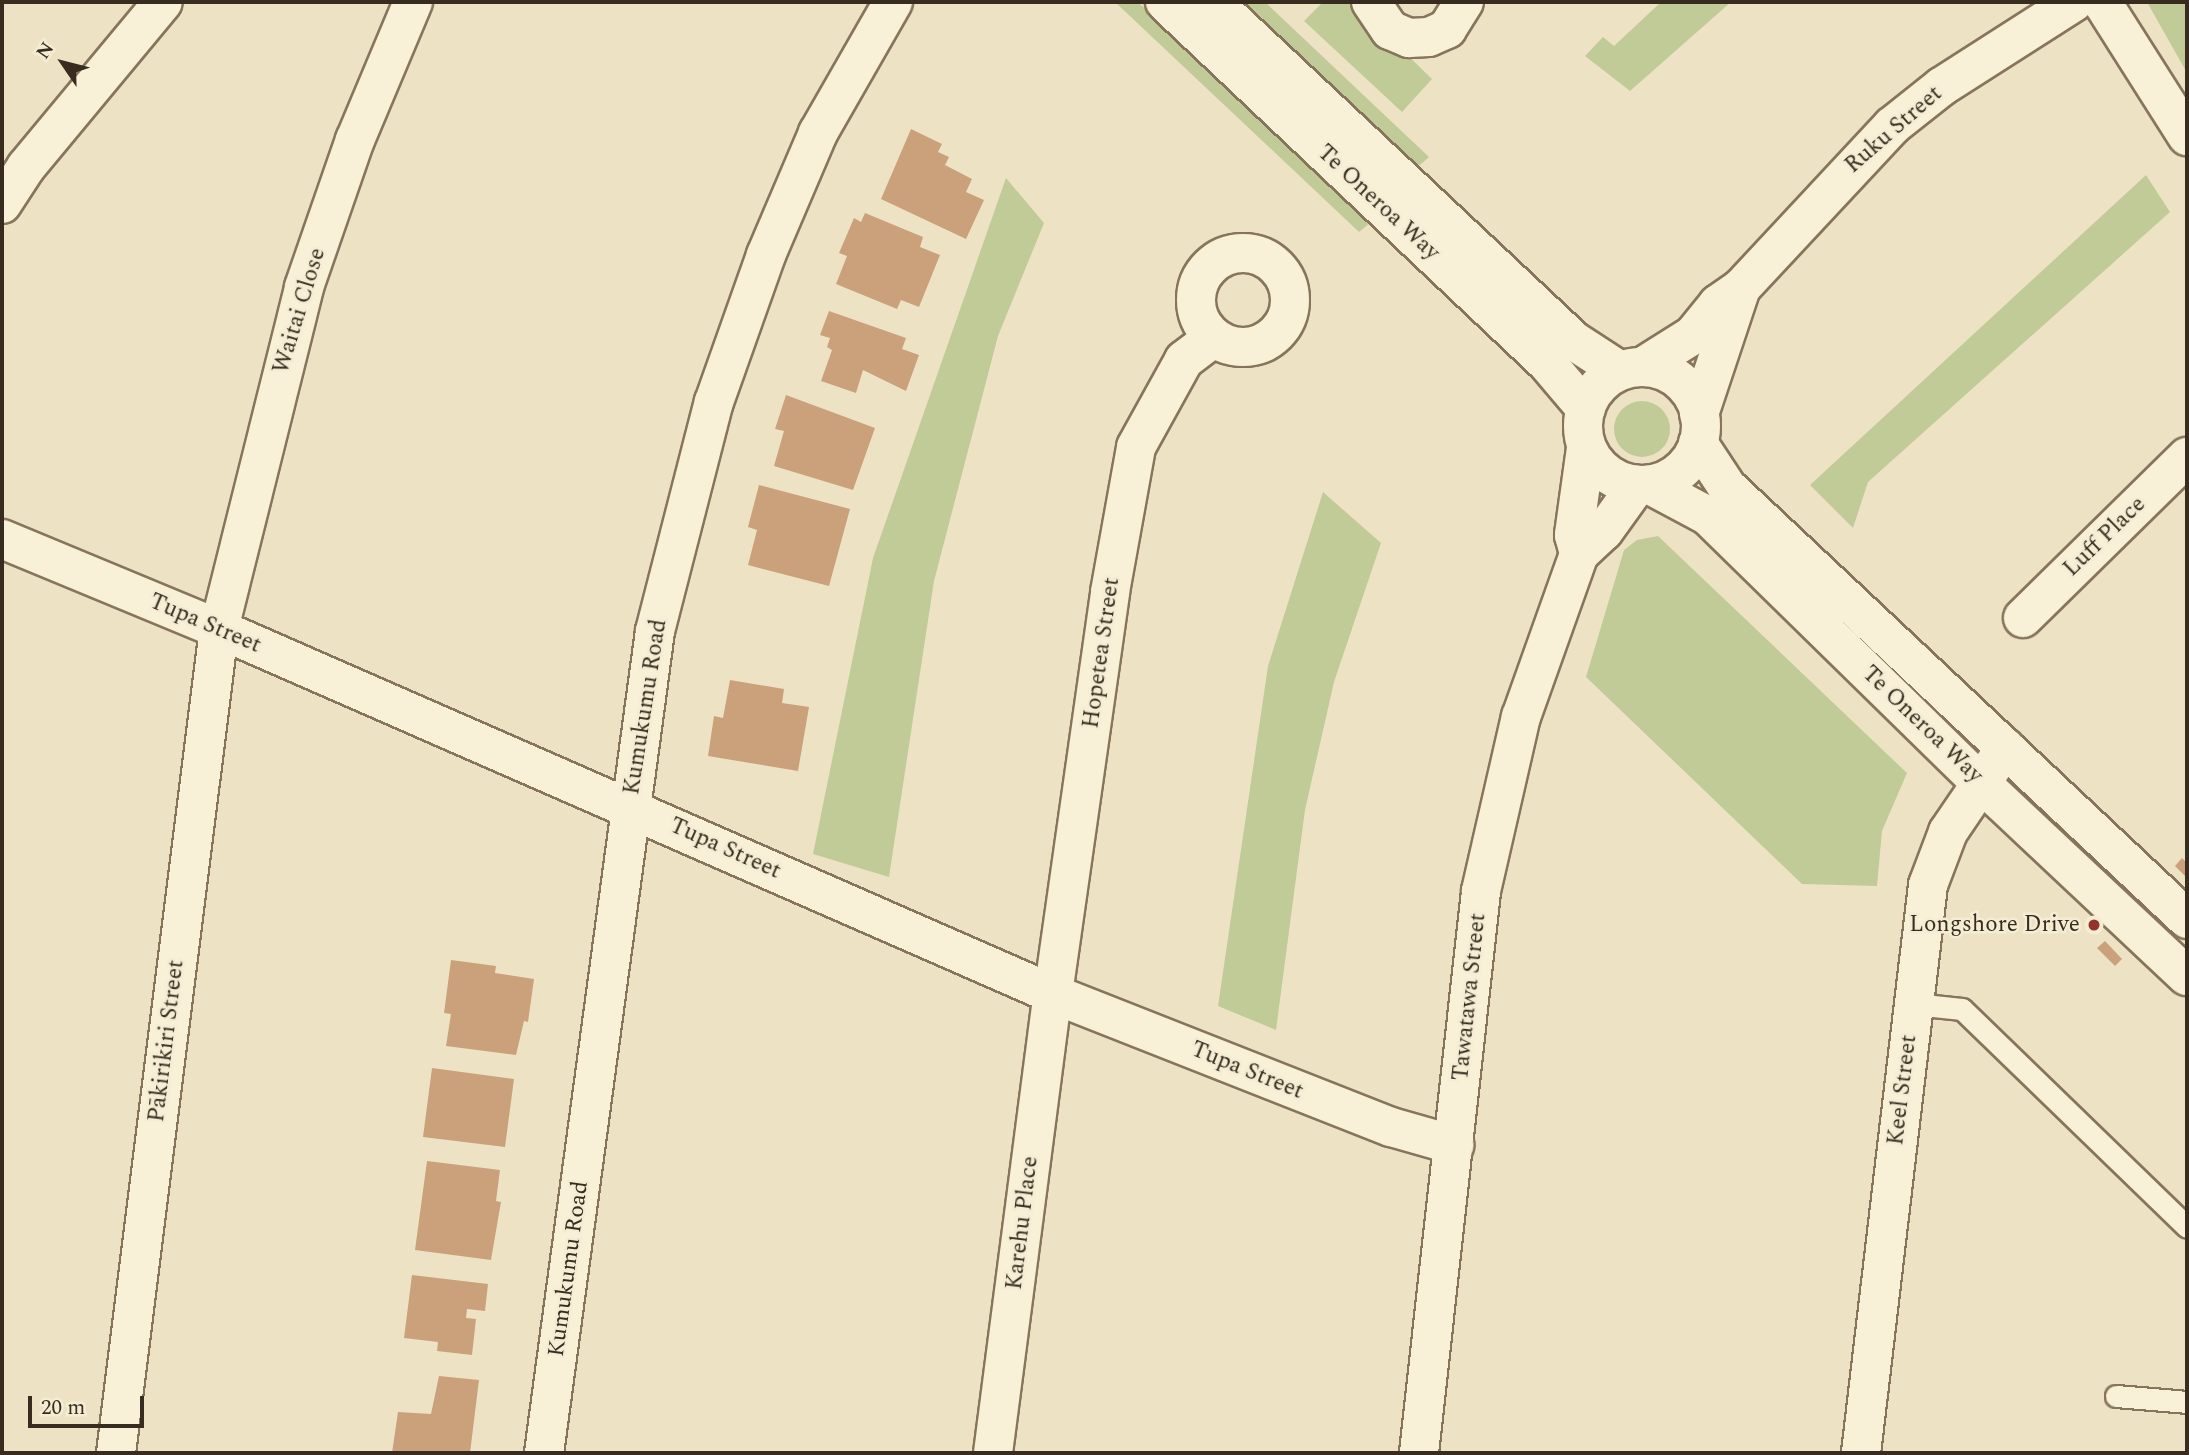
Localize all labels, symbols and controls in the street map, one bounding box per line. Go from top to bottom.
north arrow [28,28,98,98]
text: N [29,36,62,65]
street label: Ruku Street [1840,80,1948,180]
street label: Te Oneroa Way [1311,139,1445,267]
street label: Waitai Close [268,245,332,377]
street label: Luff Place [2058,491,2152,583]
street label: Hopetea Street [1078,576,1126,730]
street label: Tupa Street [145,588,265,660]
street label: Kumukumu Road [619,617,673,797]
street label: Te Oneroa Way [1856,660,1988,790]
street label: Tupa Street [665,812,785,886]
place label: Longshore Drive [1909,911,2080,939]
street label: Tawatawa Street [1447,912,1493,1082]
marker: Longshore Drive [2086,917,2102,933]
street label: Pākirikiri Street [143,958,191,1124]
street label: Keel Street [1883,1033,1923,1147]
street label: Tupa Street [1187,1036,1307,1106]
street label: Karehu Place [1001,1155,1045,1291]
street label: Kumukumu Road [543,1179,595,1359]
scale bar [32,1382,147,1426]
text: 20 m [41,1392,85,1424]

